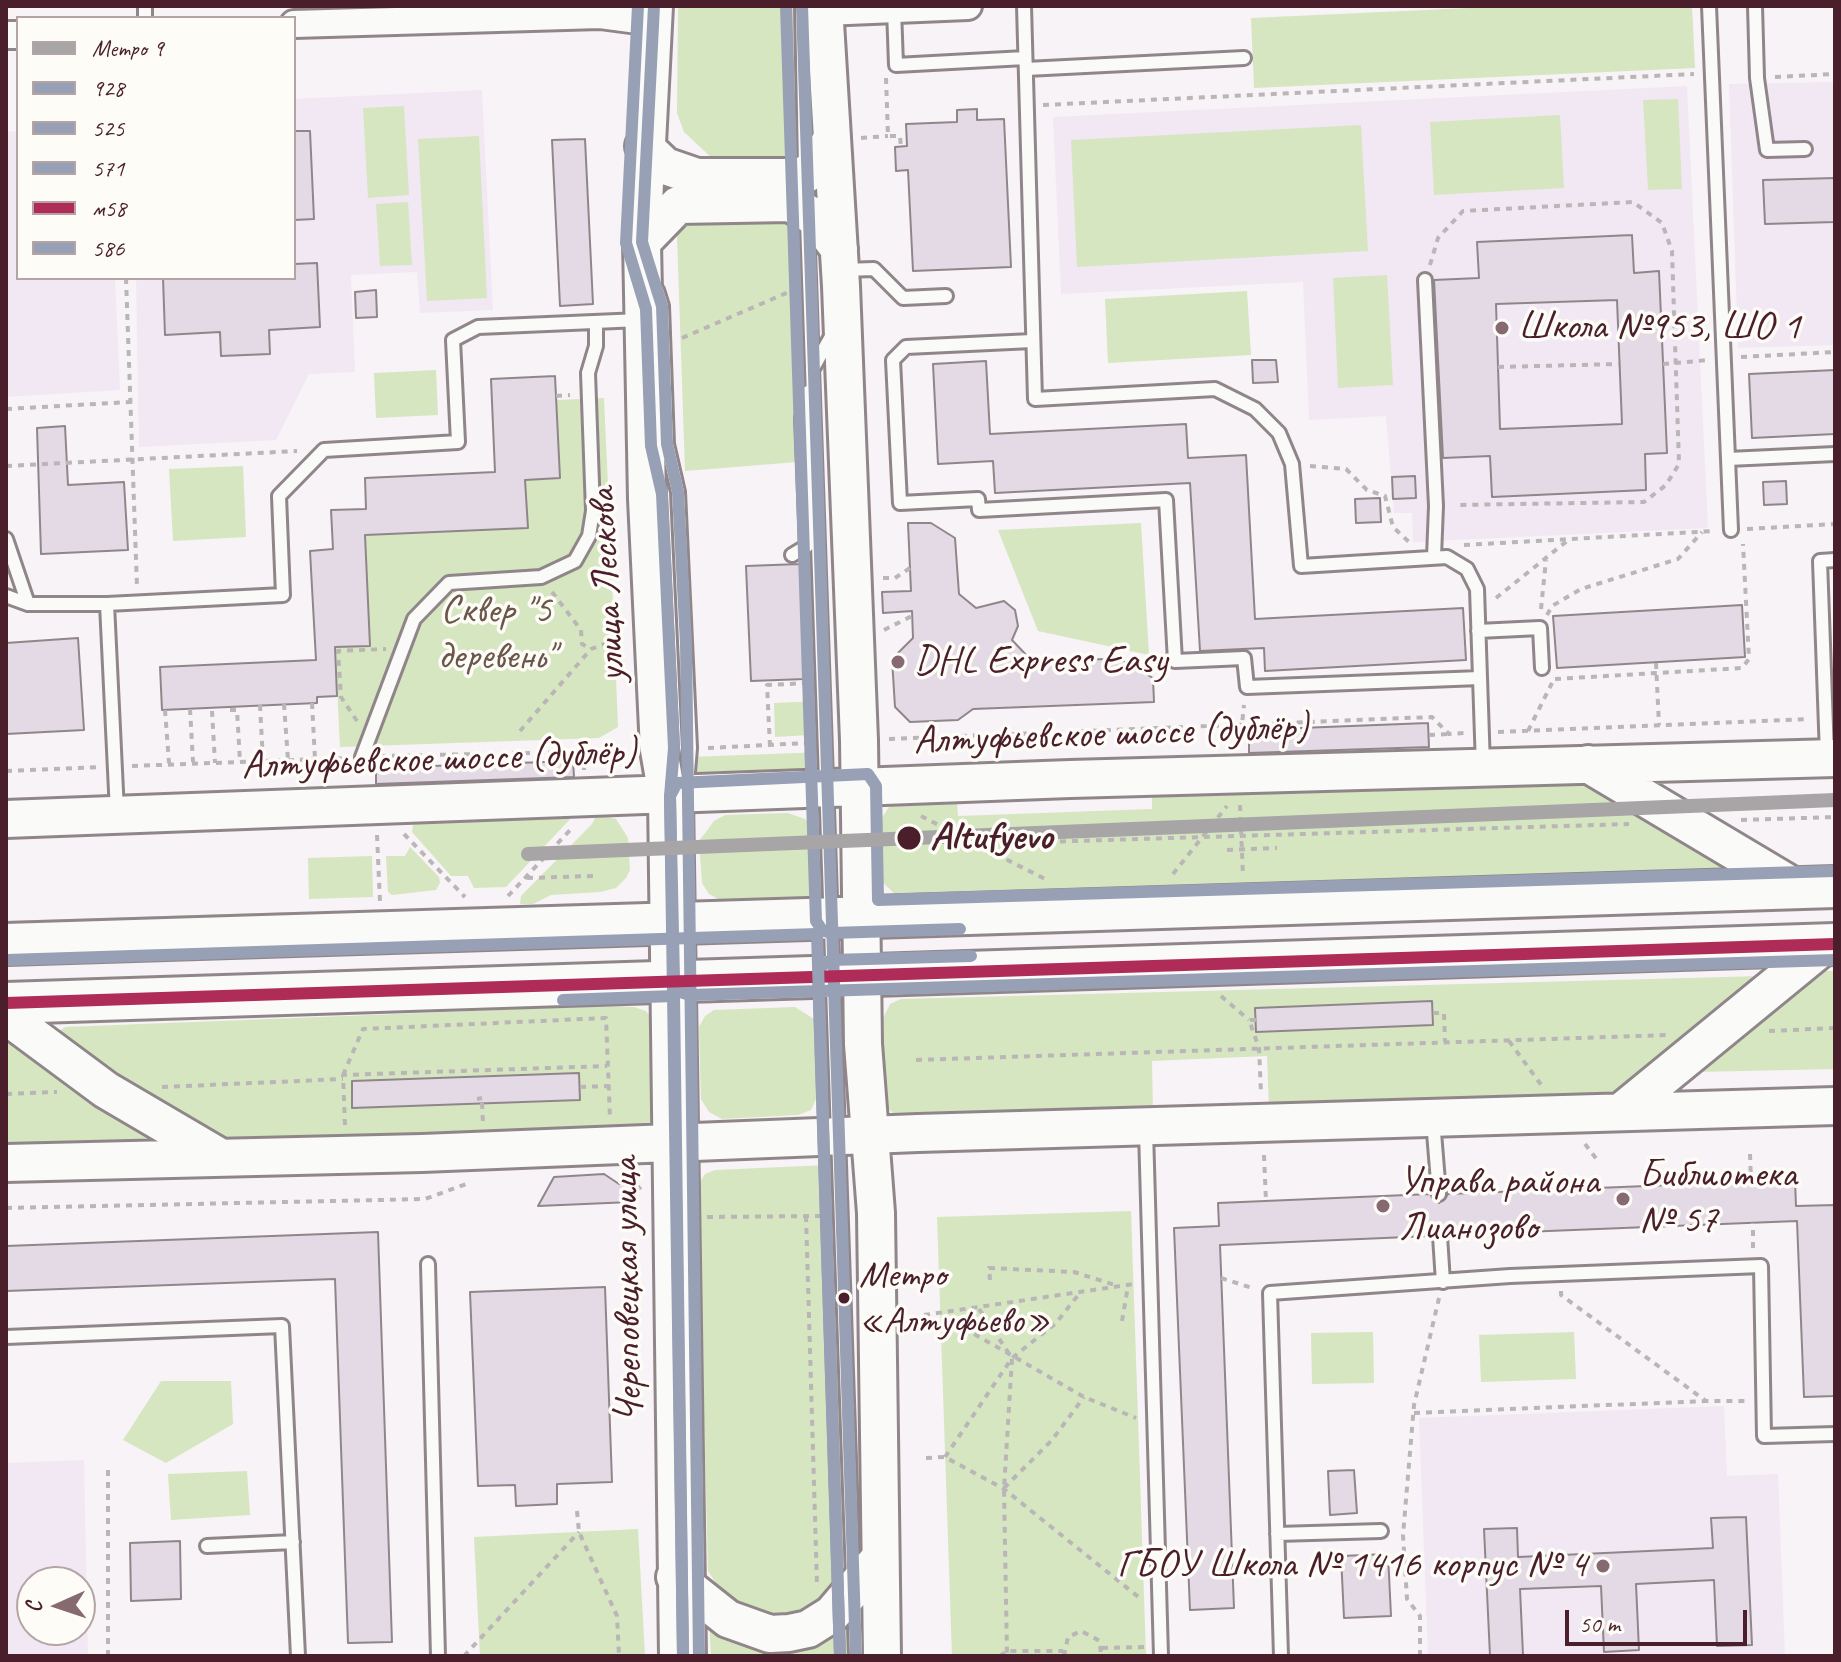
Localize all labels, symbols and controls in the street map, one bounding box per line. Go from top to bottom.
legend [16,16,296,280]
text: Метро 9 [92,33,163,63]
text: 928 [92,73,124,103]
text: 525 [92,113,124,143]
text: 571 [92,153,124,183]
text: м58 [92,193,126,223]
text: 586 [92,233,124,263]
place label: Школа №953, ШО 1 [1518,304,1800,352]
marker: Школа №953, ШО 1 [1493,319,1511,337]
street label: улица Лескова [579,487,637,683]
park label: Сквер "5 деревень" [437,588,555,682]
place label: DHL Express Easy [914,638,1167,686]
marker: DHL Express Easy [889,653,907,671]
street label: Алтуфьевское шоссе (дублёр) [913,704,1309,766]
street label: Алтуфьевское шоссе (дублёр) [241,729,637,791]
place label: Altufyevo [930,814,1052,862]
marker: Altufyevo [895,824,923,852]
place label: Библиотека № 57 [1639,1152,1796,1246]
street label: Череповецкая улица [602,1157,654,1423]
place label: Управа района Лианозово [1399,1159,1599,1253]
marker: Библиотека № 57 [1614,1190,1632,1208]
marker: Управа района Лианозово [1374,1197,1392,1215]
place label: Метро «Алтуфьево» [859,1253,1050,1342]
marker: Метро «Алтуфьево» [836,1290,852,1306]
place label: ГБОУ Школа № 1416 корпус № 4 [1117,1542,1587,1590]
marker: ГБОУ Школа № 1416 корпус № 4 [1594,1557,1612,1575]
north arrow [16,1566,96,1646]
scale bar [1569,1594,1751,1644]
text: С [20,1601,48,1613]
text: 50 m [1579,1609,1620,1639]

